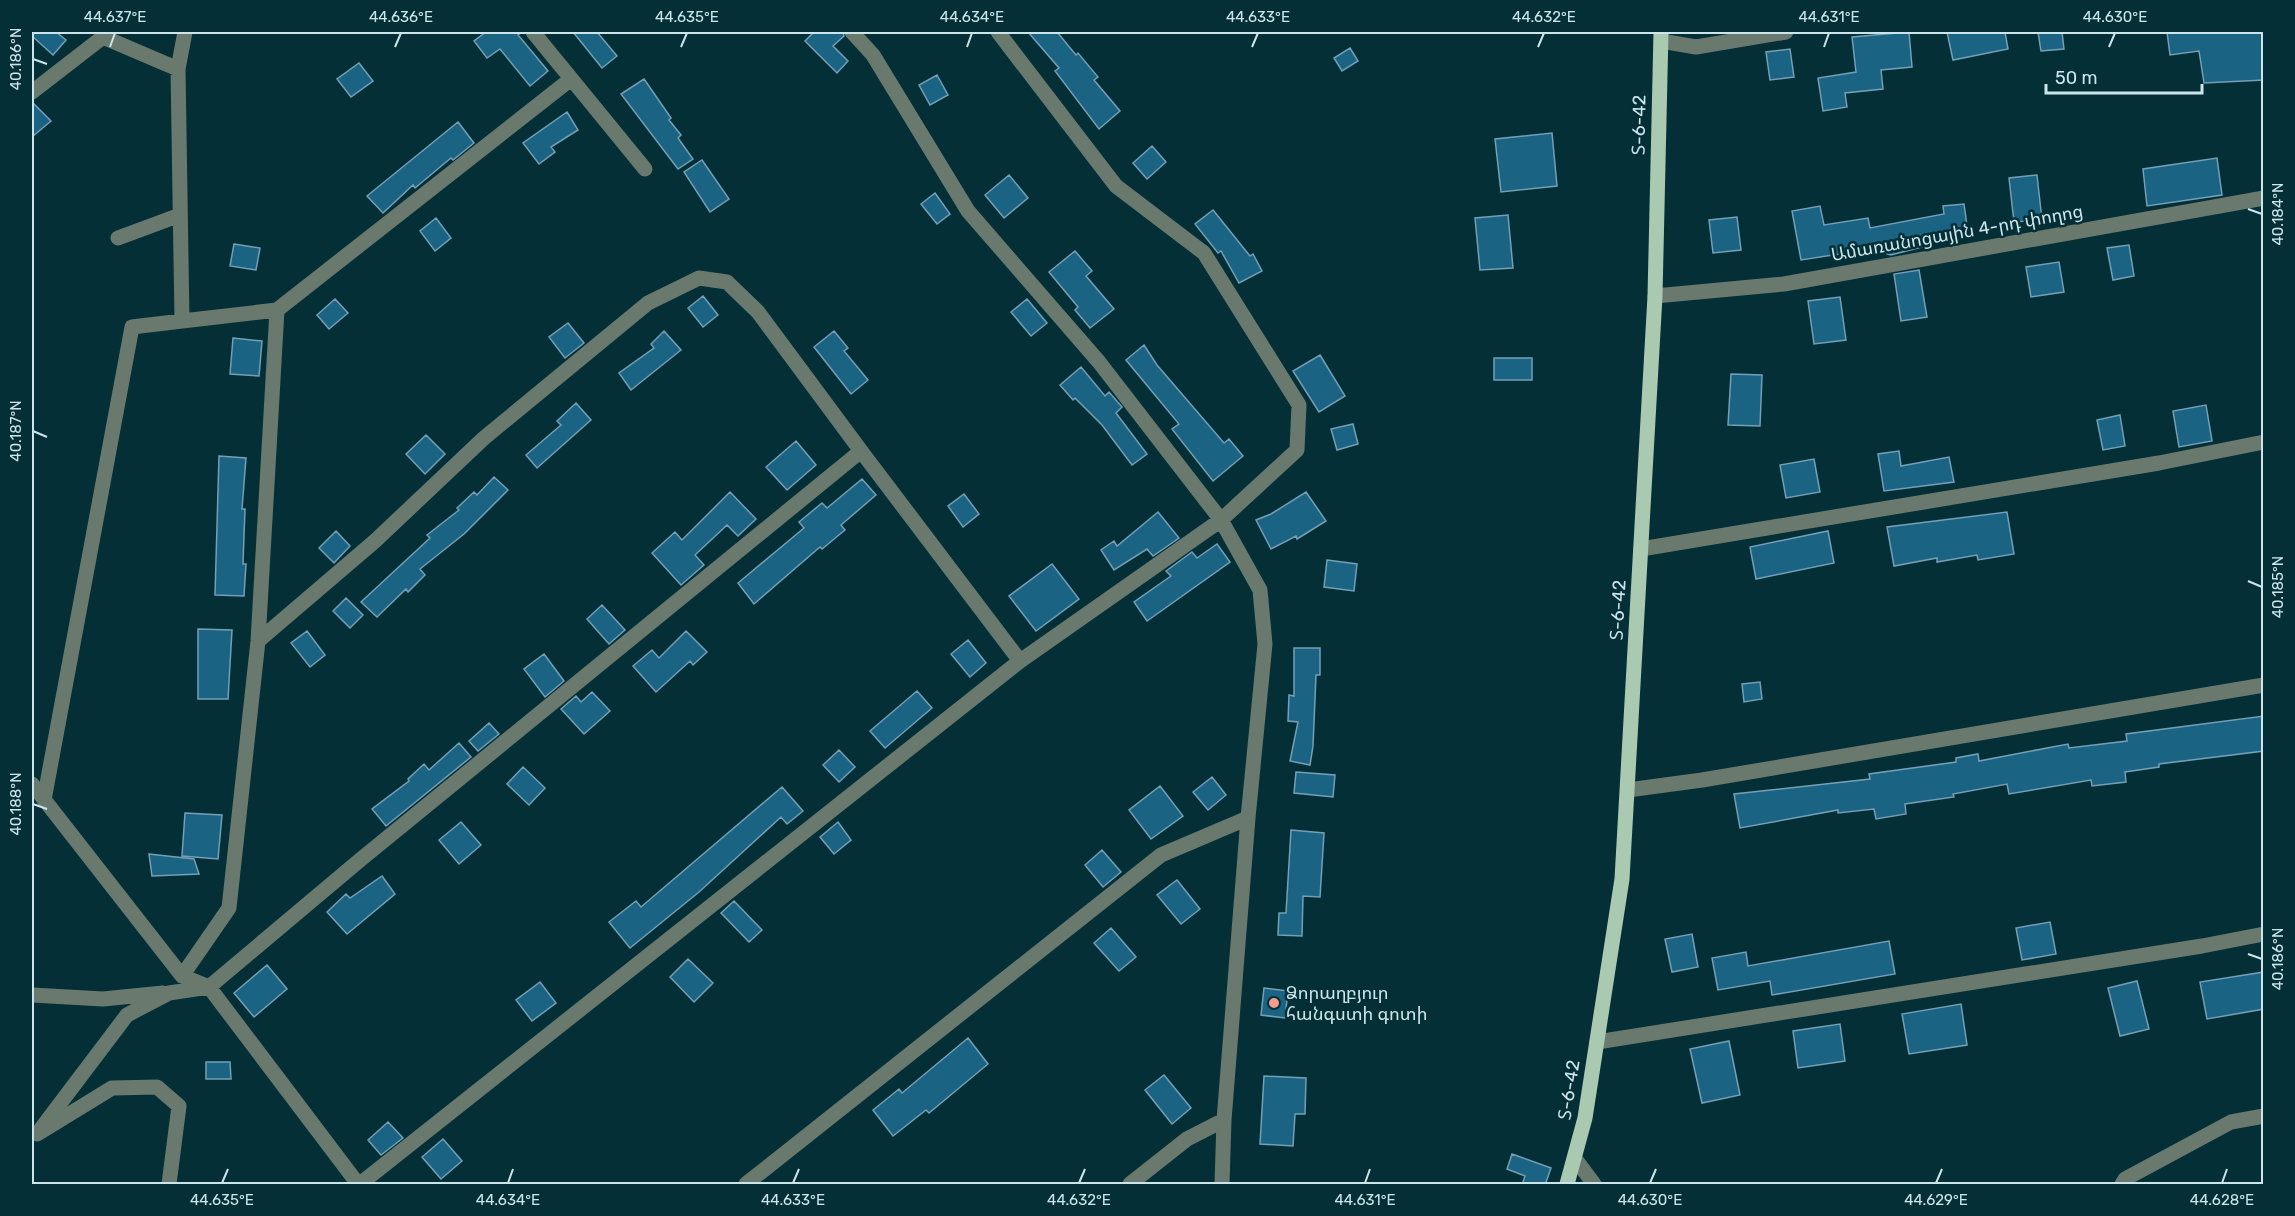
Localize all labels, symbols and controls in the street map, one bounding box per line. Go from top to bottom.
text: 44.637°E [84,8,146,26]
text: 44.636°E [369,8,433,26]
text: 44.635°E [655,8,719,26]
text: 44.634°E [940,8,1004,26]
text: 44.633°E [1226,8,1290,26]
text: 44.632°E [1512,8,1576,26]
text: 44.631°E [1798,8,1860,26]
text: 44.630°E [2083,8,2147,26]
text: 40.186°N [7,28,25,90]
scale bar [2046,57,2202,95]
text: 50 m [2055,67,2098,89]
street label: Տ-6-42 [1627,95,1651,155]
text: 40.184°N [2269,183,2287,245]
street label: Ամառանոցային 4-րդ փողոց [1829,200,2085,266]
text: 40.187°N [7,400,25,462]
text: 40.185°N [2269,556,2287,618]
street label: Տ-6-42 [1605,579,1631,641]
text: 40.188°N [7,772,25,836]
text: 40.186°N [2269,928,2287,990]
place label: Ձորաղբյուր հանգստի գոտի [1286,982,1427,1025]
marker: Ձորաղբյուր հանգստի գոտի [1267,996,1281,1010]
street label: Տ-6-42 [1553,1058,1585,1122]
text: 44.635°E [190,1191,254,1209]
text: 44.634°E [476,1191,540,1209]
text: 44.633°E [761,1191,825,1209]
text: 44.632°E [1047,1191,1111,1209]
text: 44.631°E [1334,1191,1396,1209]
text: 44.630°E [1618,1191,1682,1209]
text: 44.629°E [1904,1191,1968,1209]
text: 44.628°E [2190,1191,2254,1209]

